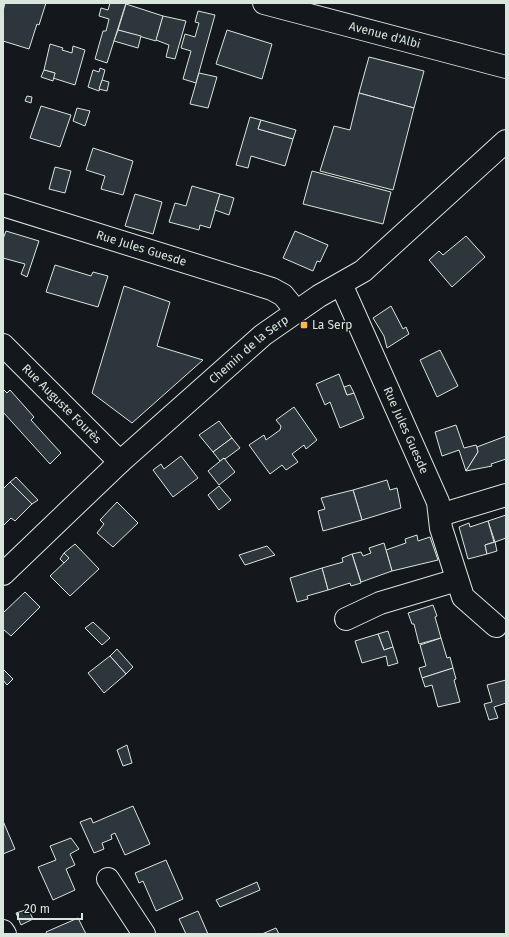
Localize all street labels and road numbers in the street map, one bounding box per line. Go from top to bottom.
street label: Avenue d'Albi [348,19,422,51]
street label: Rue Jules Guesde [95,228,188,269]
street label: Chemin de la Serp [206,312,291,387]
street label: Rue Auguste Fourès [19,361,105,447]
street label: Rue Jules Guesde [381,384,432,476]

